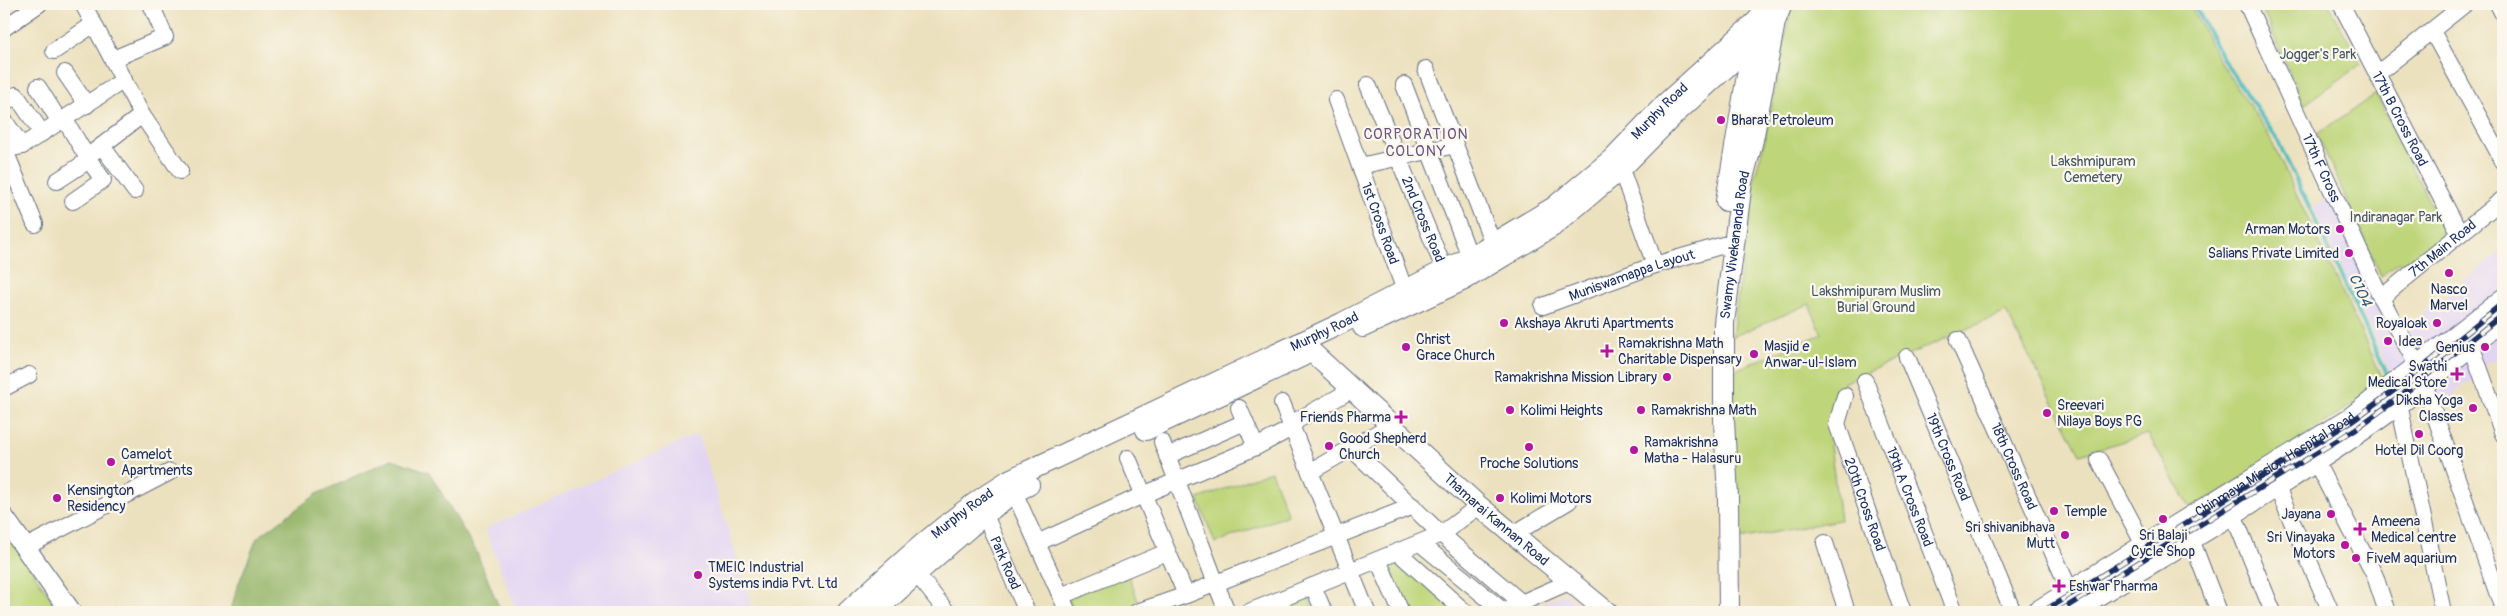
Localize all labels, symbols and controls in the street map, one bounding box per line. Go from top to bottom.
park label: Jogger's Park [2280,46,2357,63]
street label: 17th B Cross Road [2369,68,2432,169]
street label: Murphy Road [1627,79,1691,143]
place label: Bharat Petroleum [1731,112,1834,129]
marker: Bharat Petroleum [1715,114,1727,126]
district label: CORPORATION COLONY [1363,125,1469,161]
street label: 17th F Cross [2299,131,2345,205]
park label: Lakshmipuram Cemetery [2050,153,2136,186]
street label: Swamy Vivekananda Road [1716,169,1753,320]
street label: 2nd Cross Road [1398,174,1449,264]
street label: 1st Cross Road [1358,180,1403,267]
park label: Indiranagar Park [2350,209,2443,226]
street label: 7th Main Road [2405,216,2480,281]
place label: Arman Motors [2244,221,2331,238]
marker: Arman Motors [2334,223,2346,235]
street label: Muniswamappa Layout [1566,245,1697,304]
place label: Salians Private Limited [2208,245,2339,262]
marker: Salians Private Limited [2343,247,2355,259]
marker: Nasco Marvel [2443,267,2455,279]
water label: C104 [2344,271,2376,311]
place label: Nasco Marvel [2430,281,2468,314]
park label: Lakshmipuram Muslim Burial Ground [1811,283,1941,316]
street label: Murphy Road [1288,307,1361,355]
place label: Akshaya Akruti Apartments [1514,315,1674,332]
place label: Royaloak [2376,315,2427,332]
marker: Akshaya Akruti Apartments [1498,317,1510,329]
marker: Royaloak [2431,317,2443,329]
place label: Christ Grace Church [1416,331,1495,364]
place label: Idea [2398,333,2422,350]
place label: Ramakrishna Math Charitable Dispensary [1618,335,1742,368]
marker: Idea [2382,335,2394,347]
place label: Masjid e Anwar-ul-Islam [1764,338,1857,371]
place label: Genius [2435,339,2476,356]
marker: Christ Grace Church [1400,341,1412,353]
marker: Genius [2479,341,2491,353]
marker: Ramakrishna Math Charitable Dispensary [1600,344,1614,358]
marker: Masjid e Anwar-ul-Islam [1748,348,1760,360]
place label: Swathi Medical Store [2368,358,2448,391]
marker: Swathi Medical Store [2451,368,2463,380]
place label: Ramakrishna Mission Library [1494,369,1657,386]
marker: Ramakrishna Mission Library [1661,371,1673,383]
place label: Diksha Yoga Classes [2396,392,2464,425]
place label: Sreevari Nilaya Boys PG [2057,397,2142,430]
place label: Kolimi Heights [1520,402,1603,419]
place label: Ramakrishna Math [1651,402,1757,419]
marker: Diksha Yoga Classes [2467,402,2479,414]
marker: Kolimi Heights [1504,404,1516,416]
marker: Ramakrishna Math [1635,404,1647,416]
marker: Sreevari Nilaya Boys PG [2041,407,2053,419]
street label: Chinmaya Mission Hospital Road [2192,408,2359,520]
place label: Friends Pharma [1300,409,1391,426]
street label: 19th Cross Road [1923,410,1974,503]
marker: Friends Pharma [1395,411,1407,423]
street label: 18th Cross Road [1987,420,2041,512]
marker: Hotel Dil Coorg [2413,428,2425,440]
place label: Good Shepherd Church [1339,430,1427,463]
place label: Ramakrishna Matha - Halasuru [1644,434,1741,467]
marker: Good Shepherd Church [1323,440,1335,452]
marker: Proche Solutions [1523,441,1535,453]
place label: Hotel Dil Coorg [2375,442,2463,459]
marker: Ramakrishna Matha - Halasuru [1628,444,1640,456]
street label: 19th A Cross Road [1883,444,1937,549]
place label: Camelot Apartments [121,446,193,479]
place label: Proche Solutions [1480,455,1579,472]
street label: 20th Cross Road [1841,455,1889,553]
marker: Camelot Apartments [105,456,117,468]
street label: Thamarai Kannan Road [1440,469,1553,569]
place label: Kensington Residency [67,482,134,515]
street label: Murphy Road [928,484,997,542]
place label: Kolimi Motors [1510,490,1592,507]
marker: Kensington Residency [51,492,63,504]
marker: Kolimi Motors [1494,492,1506,504]
place label: Temple [2064,503,2107,520]
marker: Temple [2048,505,2060,517]
place label: Jayana [2281,506,2321,523]
marker: Jayana [2325,508,2337,520]
marker: Sri Balaji Cycle Shop [2157,513,2169,525]
place label: Ameena Medical centre [2371,513,2456,546]
place label: Sri shivanibhava Mutt [1965,519,2055,552]
marker: Ameena Medical centre [2353,522,2367,536]
place label: Sri Balaji Cycle Shop [2131,527,2195,560]
marker: Sri shivanibhava Mutt [2059,529,2071,541]
place label: Sri Vinayaka Motors [2266,529,2336,562]
street label: Park Road [987,533,1025,592]
marker: Sri Vinayaka Motors [2339,539,2351,551]
place label: FiveM aquarium [2366,550,2457,567]
marker: FiveM aquarium [2350,552,2362,564]
place label: TMEIC Industrial Systems india Pvt. Ltd [708,559,838,592]
marker: TMEIC Industrial Systems india Pvt. Ltd [692,569,704,581]
place label: Eshwar Pharma [2069,578,2158,595]
marker: Eshwar Pharma [2053,580,2065,592]

